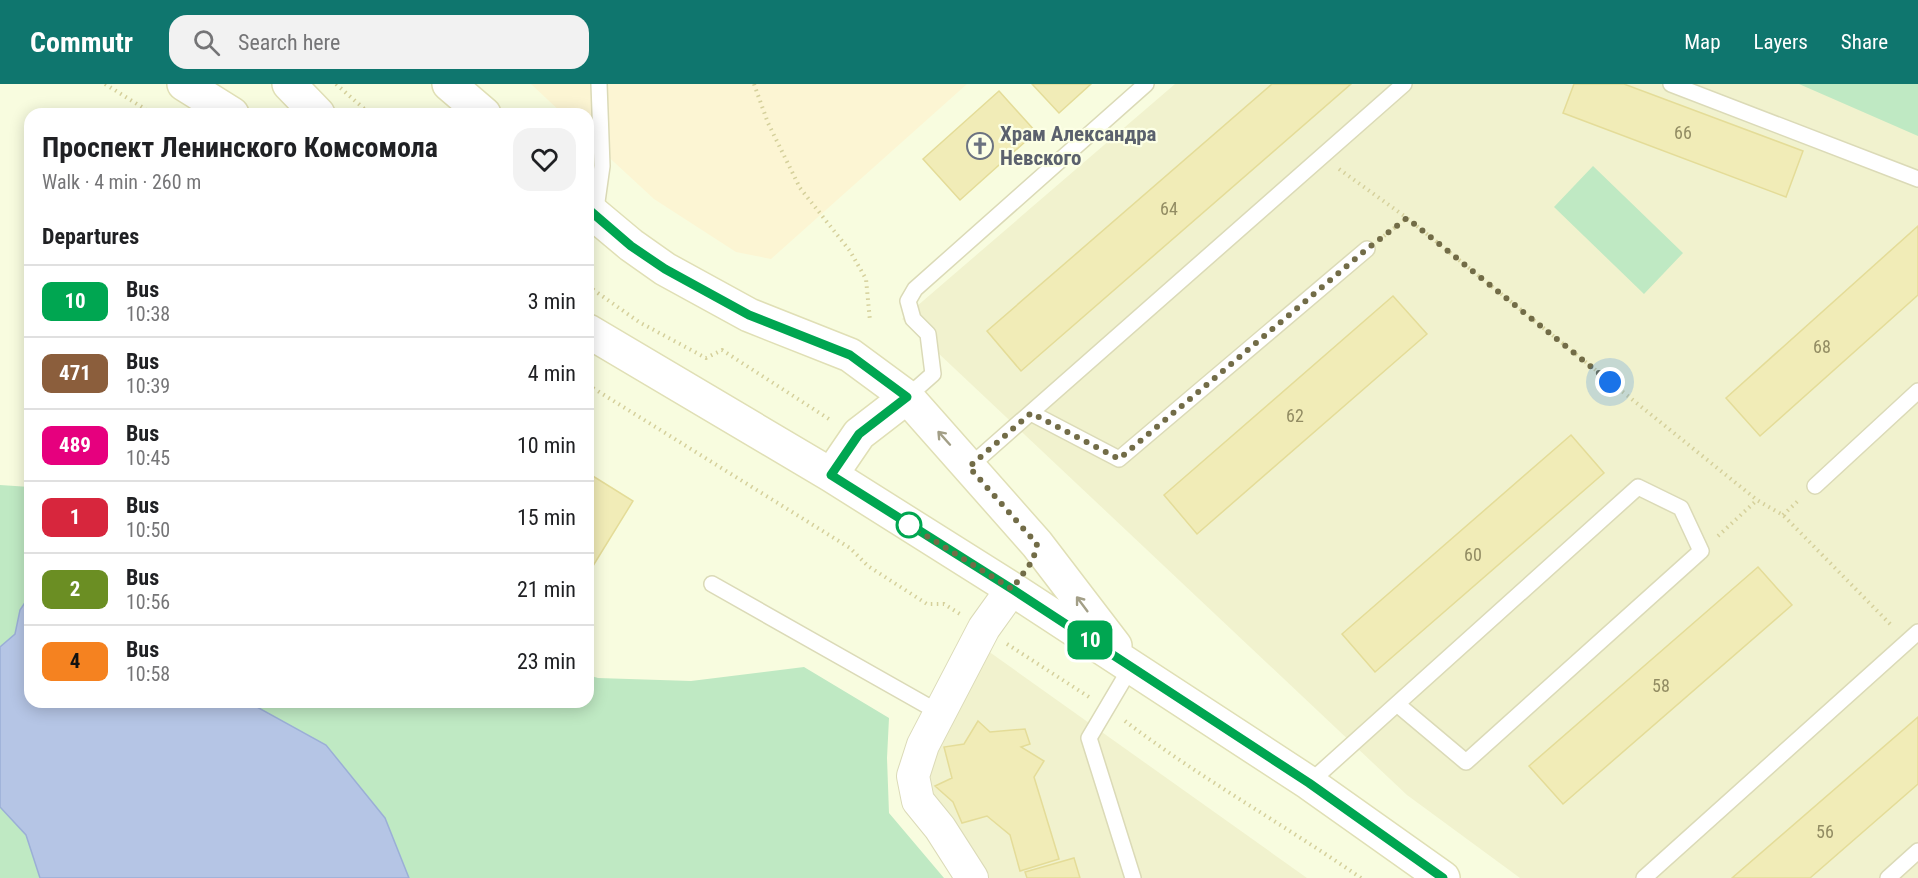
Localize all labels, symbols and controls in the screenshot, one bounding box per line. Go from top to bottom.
search box [169,15,589,69]
text: Commutr [30,26,133,59]
icon: search [190,26,223,59]
text: Search here [238,30,340,55]
text: Map [1684,30,1721,54]
text: Layers [1754,30,1808,54]
text: Share [1841,30,1888,54]
place label: Храм Александра Невского [1000,122,1157,170]
house number: 66 [1674,122,1692,143]
button: heart [513,128,576,191]
text: Проспект Ленинского Комсомола [42,131,438,164]
church icon: Храм Александра Невского [965,131,995,161]
text: Walk · 4 min · 260 m [42,170,201,194]
house number: 64 [1160,198,1178,219]
text: Departures [42,224,139,249]
text: Bus [126,277,159,302]
text: 10 [64,289,86,313]
text: 3 min [528,289,576,314]
text: 10:38 [126,302,170,326]
house number: 68 [1813,336,1831,357]
text: Bus [126,349,159,374]
text: 471 [59,361,91,385]
text: 4 min [528,361,576,386]
your location [1595,367,1625,397]
text: 10:39 [126,374,170,398]
house number: 62 [1286,405,1304,426]
text: Bus [126,421,159,446]
one-way arrow [937,431,951,446]
text: 489 [59,433,91,457]
text: 10 min [517,433,576,458]
text: 10:45 [126,446,170,470]
text: Bus [126,493,159,518]
text: 1 [70,505,80,529]
text: 15 min [517,505,576,530]
unlabelled marker [896,512,922,538]
text: 10:50 [126,518,170,542]
house number: 60 [1464,544,1482,565]
text: Bus [126,565,159,590]
text: 2 [70,577,80,601]
text: 21 min [517,577,576,602]
text: 10:56 [126,590,170,614]
one-way arrow [1076,596,1089,612]
line badge: 10 [1063,620,1117,660]
text: 10 [1079,628,1101,652]
text: Bus [126,637,159,662]
text: 4 [70,649,80,673]
text: 23 min [517,649,576,674]
text: 10:58 [126,662,170,686]
house number: 58 [1652,675,1670,696]
house number: 56 [1816,821,1834,842]

